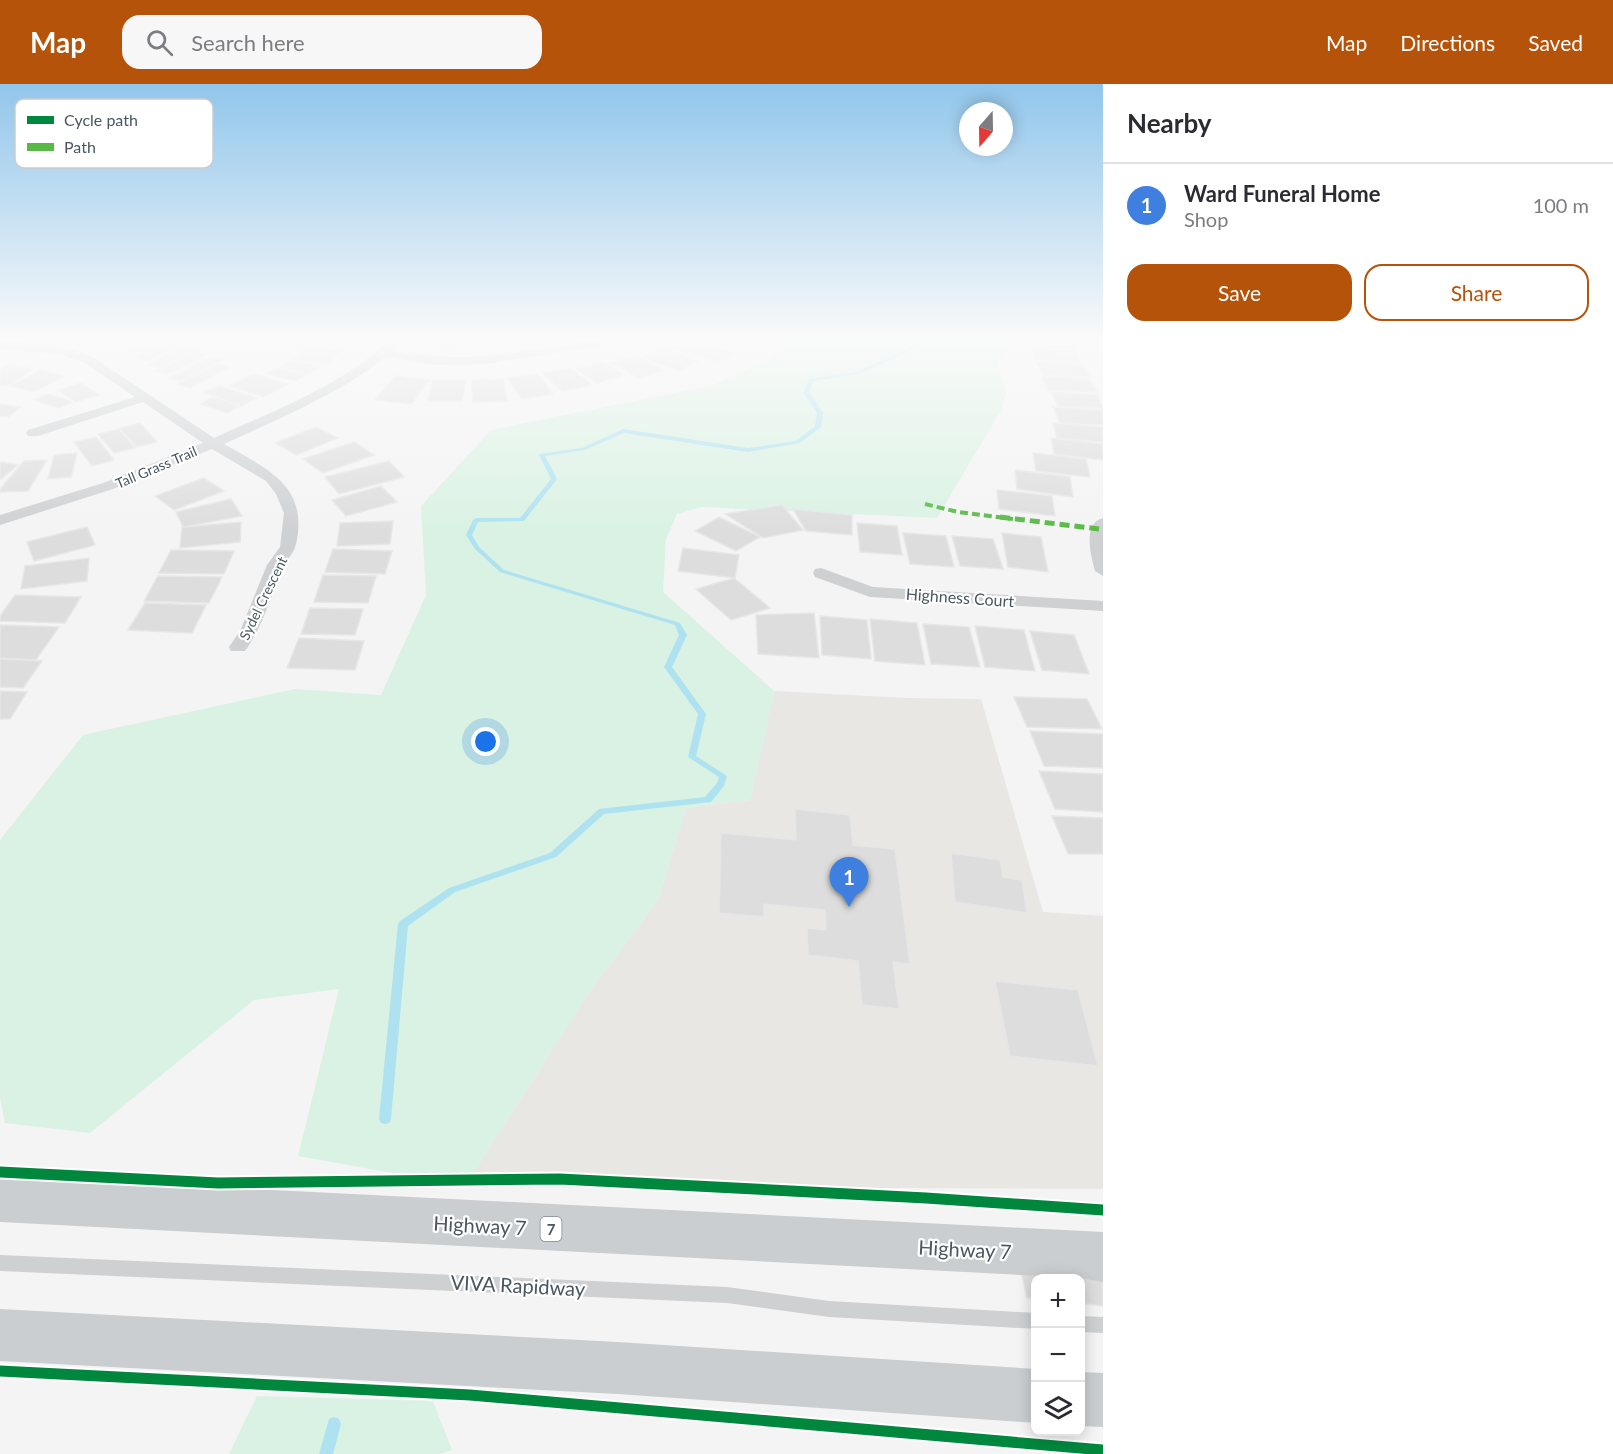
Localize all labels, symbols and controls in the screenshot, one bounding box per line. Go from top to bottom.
search box [122,15,542,69]
text: Map [30,25,86,59]
icon: search [143,26,176,59]
text: Search here [191,29,305,56]
text: Map [1326,30,1367,55]
text: Directions [1400,30,1495,55]
text: Saved [1528,30,1583,55]
legend [15,99,213,168]
north arrow [959,102,1013,156]
text: Nearby [1127,107,1212,139]
text: Cycle path [64,110,138,129]
text: Path [64,137,96,156]
text: Ward Funeral Home [1184,180,1380,207]
text: 1 [1141,193,1152,217]
text: 100 m [1533,193,1589,217]
text: Shop [1184,207,1228,231]
button: Save [1127,264,1352,321]
button: Share [1364,264,1589,321]
street label: Tall Grass Trail [113,442,199,492]
street label: Sydel Crescent [235,554,291,642]
street label: Highness Court [905,584,1015,610]
your location [471,727,500,756]
pin: 1 [830,858,868,907]
street label: Highway 7 [433,1211,527,1239]
road number: 7 [540,1217,562,1241]
street label: Highway 7 [918,1235,1012,1263]
street label: VIVA Rapidway [450,1269,587,1301]
map controls [1031,1274,1085,1436]
button: + [1031,1274,1085,1328]
button: − [1031,1328,1085,1382]
button: layers [1031,1382,1085,1436]

